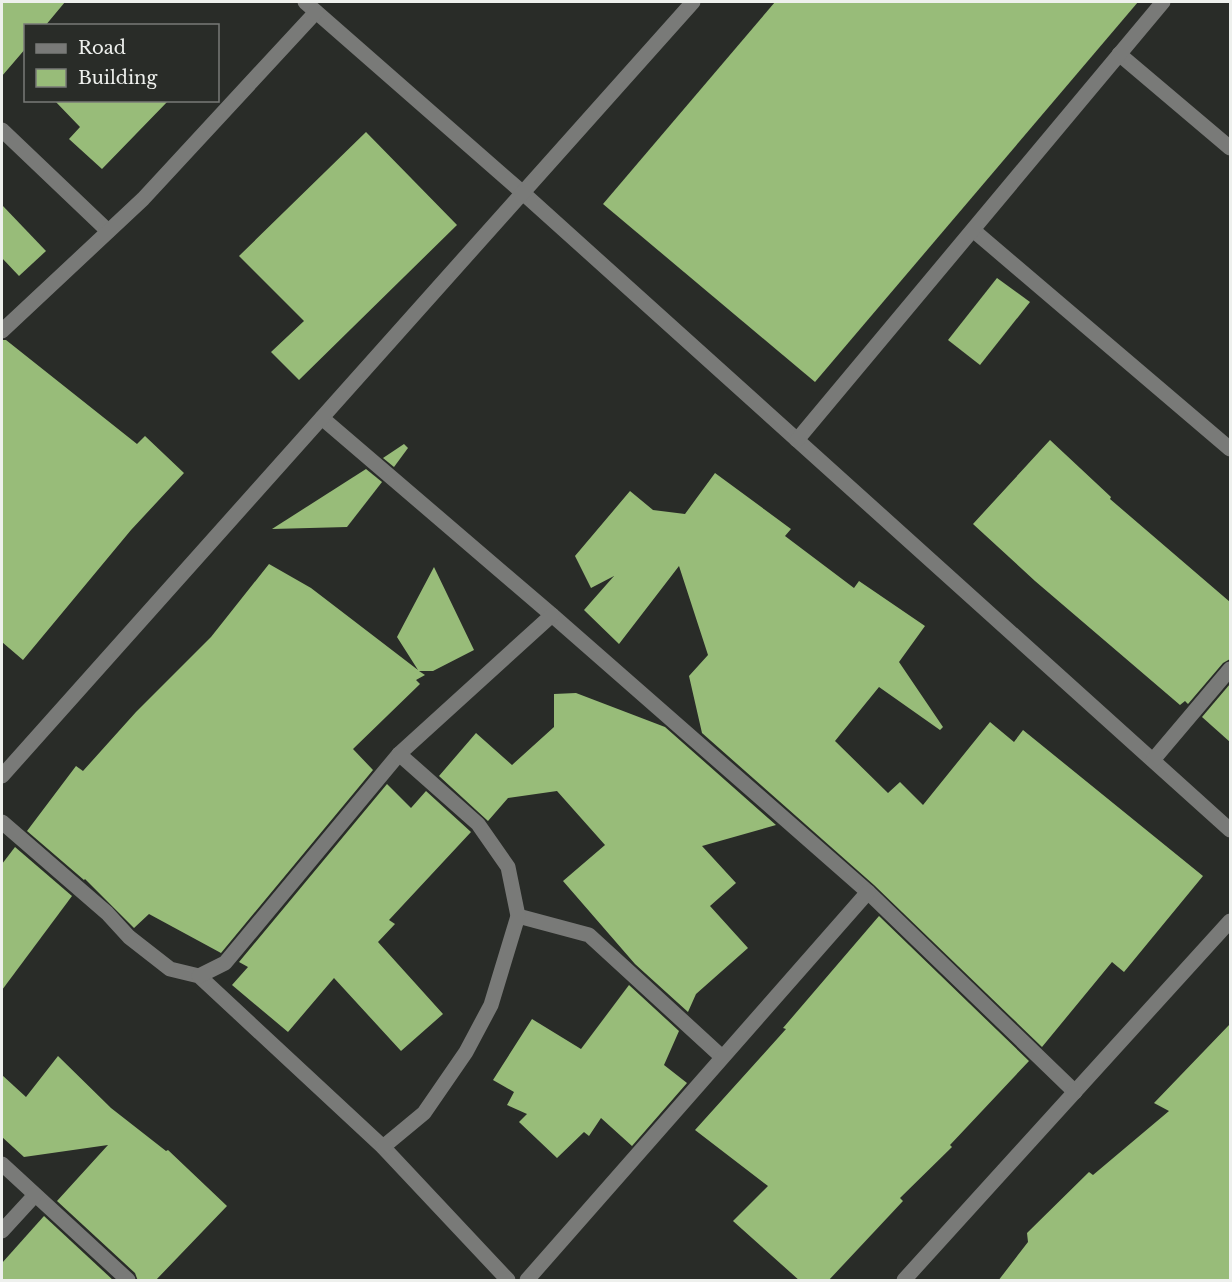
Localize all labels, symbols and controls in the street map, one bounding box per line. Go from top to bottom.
legend [24,24,219,102]
text: Road [78,37,126,59]
text: Building [78,67,157,89]

